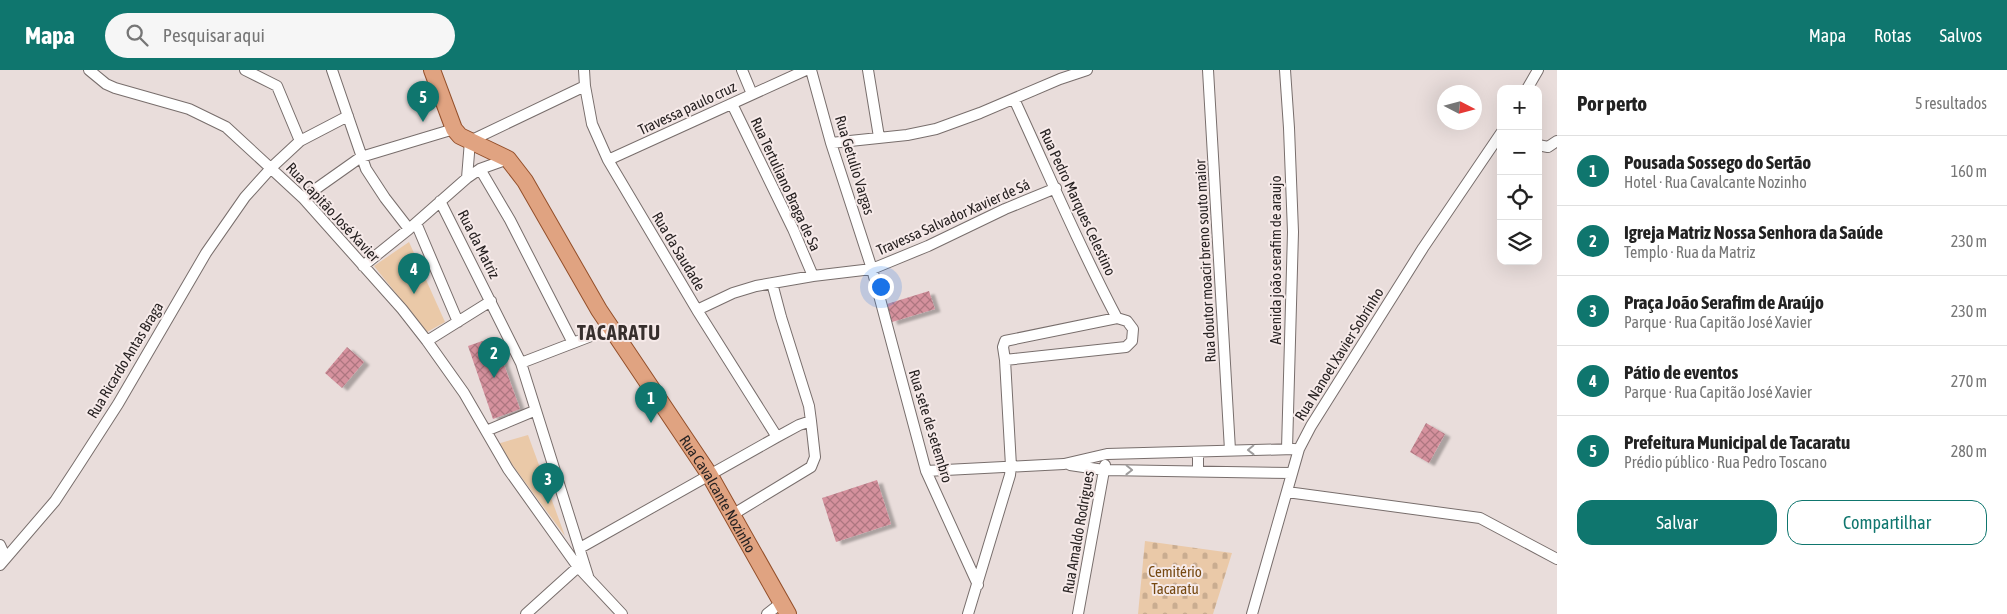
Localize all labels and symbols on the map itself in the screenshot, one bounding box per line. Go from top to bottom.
street label: Travessa paulo cruz [635,78,739,138]
pin: 5 [407,81,439,122]
north arrow [1437,85,1482,130]
street label: Rua Getulio Vargas [832,113,878,217]
street label: Rua Tertuliano Braga de Sa [748,114,824,254]
street label: Rua Pedro Marques Celestino [1037,126,1119,278]
street label: Rua doutor moacir breno souto maior [1191,158,1219,363]
street label: Rua Capitão José Xavier [283,159,384,265]
street label: Travessa Salvador Xavier de Sá [874,175,1032,259]
street label: Avenida joão serafim de araujo [1267,175,1284,345]
street label: Rua da Matriz [455,207,504,282]
street label: Rua da Saudade [649,209,709,293]
pin: 4 [398,253,430,294]
your location [868,274,894,300]
street label: Rua Nanoel Xavier Sobrinho [1291,284,1387,424]
street label: Rua Ricardo Antas Braga [84,299,166,421]
district label: TACARATU [577,321,661,344]
pin: 2 [478,337,510,378]
street label: Rua sete de setembro [906,367,956,485]
pin: 1 [635,382,667,423]
street label: Rua Cavalcante Nozinho [677,432,760,555]
one-way arrow [1246,445,1254,455]
pin: 3 [532,463,564,504]
one-way arrow [1126,465,1134,475]
street label: Rua Amaldo Rodrigues [1059,469,1097,595]
park label: Cemitério Tacaratu [1148,563,1202,597]

